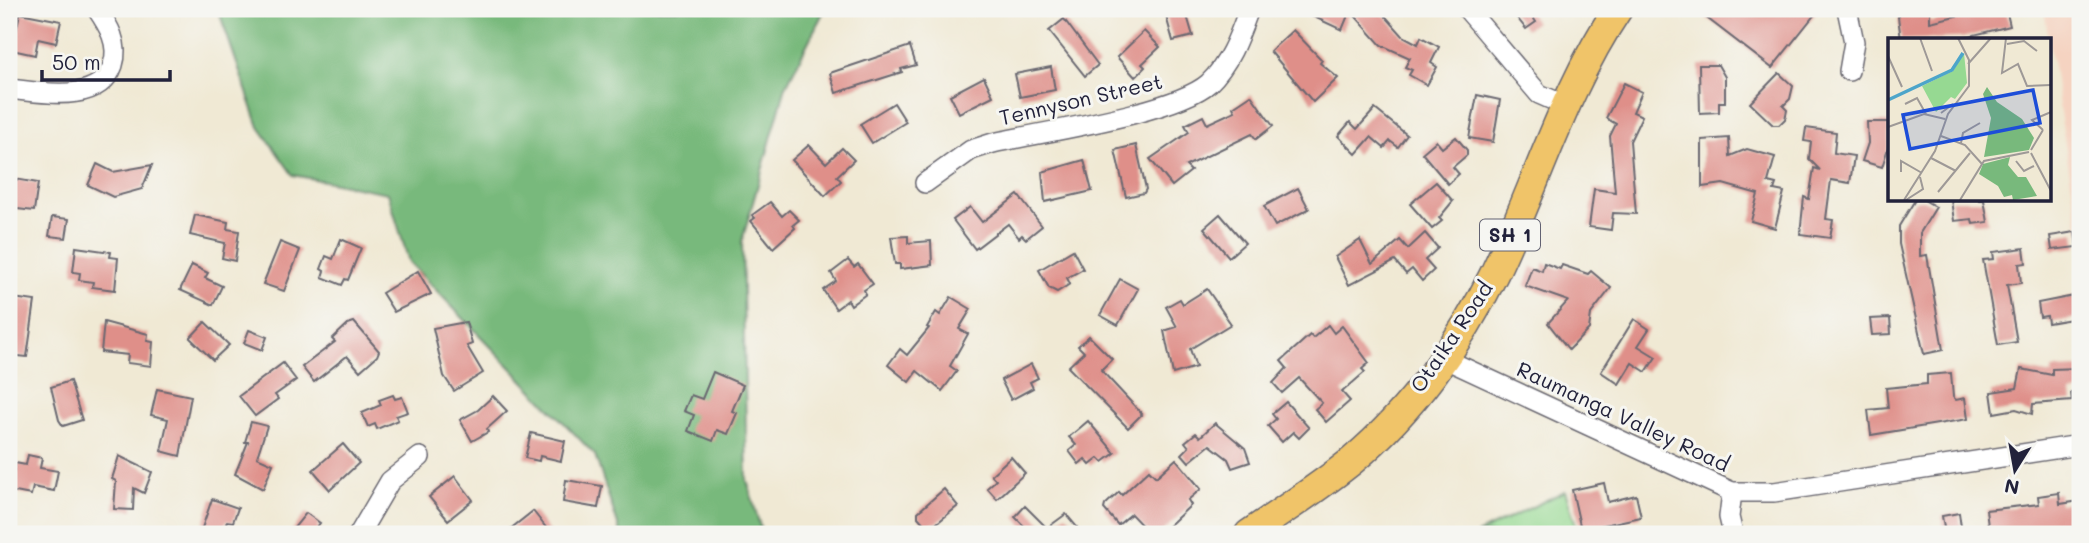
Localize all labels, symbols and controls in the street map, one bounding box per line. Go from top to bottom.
scale bar [42,38,170,82]
inset map [1888,38,2050,201]
text: 50 m [52,48,101,75]
street label: Tennyson Street [996,67,1165,130]
road number: SH 1 [1480,219,1540,250]
street label: Otaika Road [1404,275,1498,397]
street label: Raumanga Valley Road [1513,354,1734,477]
north arrow [1980,434,2050,504]
text: N [2002,474,2021,501]

